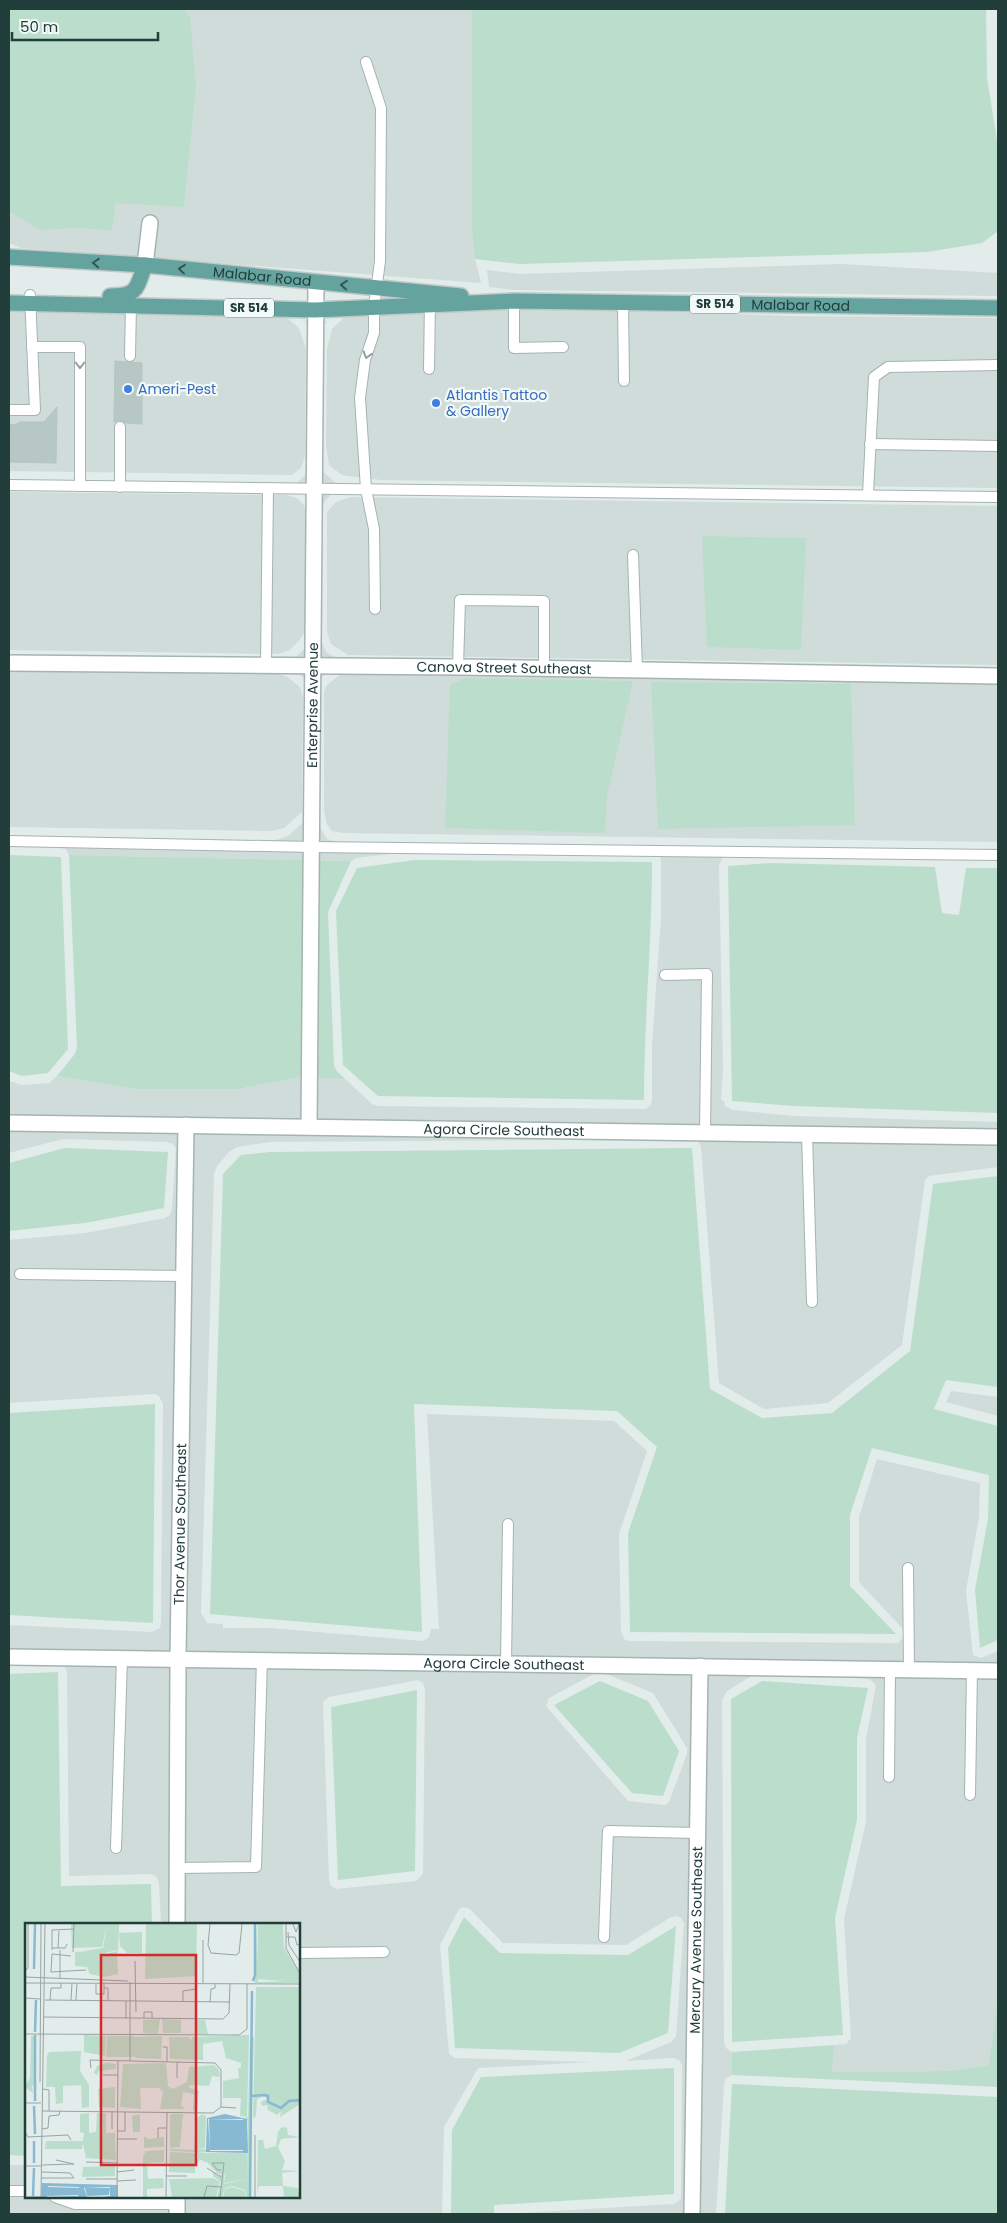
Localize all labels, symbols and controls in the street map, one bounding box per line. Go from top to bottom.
scale bar [12,10,159,42]
text: 50 m [20,16,58,37]
one-way arrow [92,257,100,268]
street label: Malabar Road [212,262,312,291]
one-way arrow [178,264,186,275]
one-way arrow [340,280,348,291]
road number: SR 514 [690,294,740,314]
street label: Malabar Road [751,294,850,316]
road number: SR 514 [224,298,274,318]
one-way arrow [362,350,372,359]
one-way arrow [75,361,85,369]
place label: Ameri-Pest [138,379,216,399]
marker: Ameri-Pest [122,383,134,395]
place label: Atlantis Tattoo & Gallery [446,385,547,421]
marker: Atlantis Tattoo & Gallery [430,397,442,409]
street label: Enterprise Avenue [302,642,323,768]
street label: Canova Street Southeast [416,657,592,679]
street label: Agora Circle Southeast [423,1119,585,1141]
street label: Thor Avenue Southeast [169,1443,191,1605]
street label: Agora Circle Southeast [423,1653,585,1675]
street label: Mercury Avenue Southeast [685,1846,707,2034]
inset map [25,1923,300,2198]

